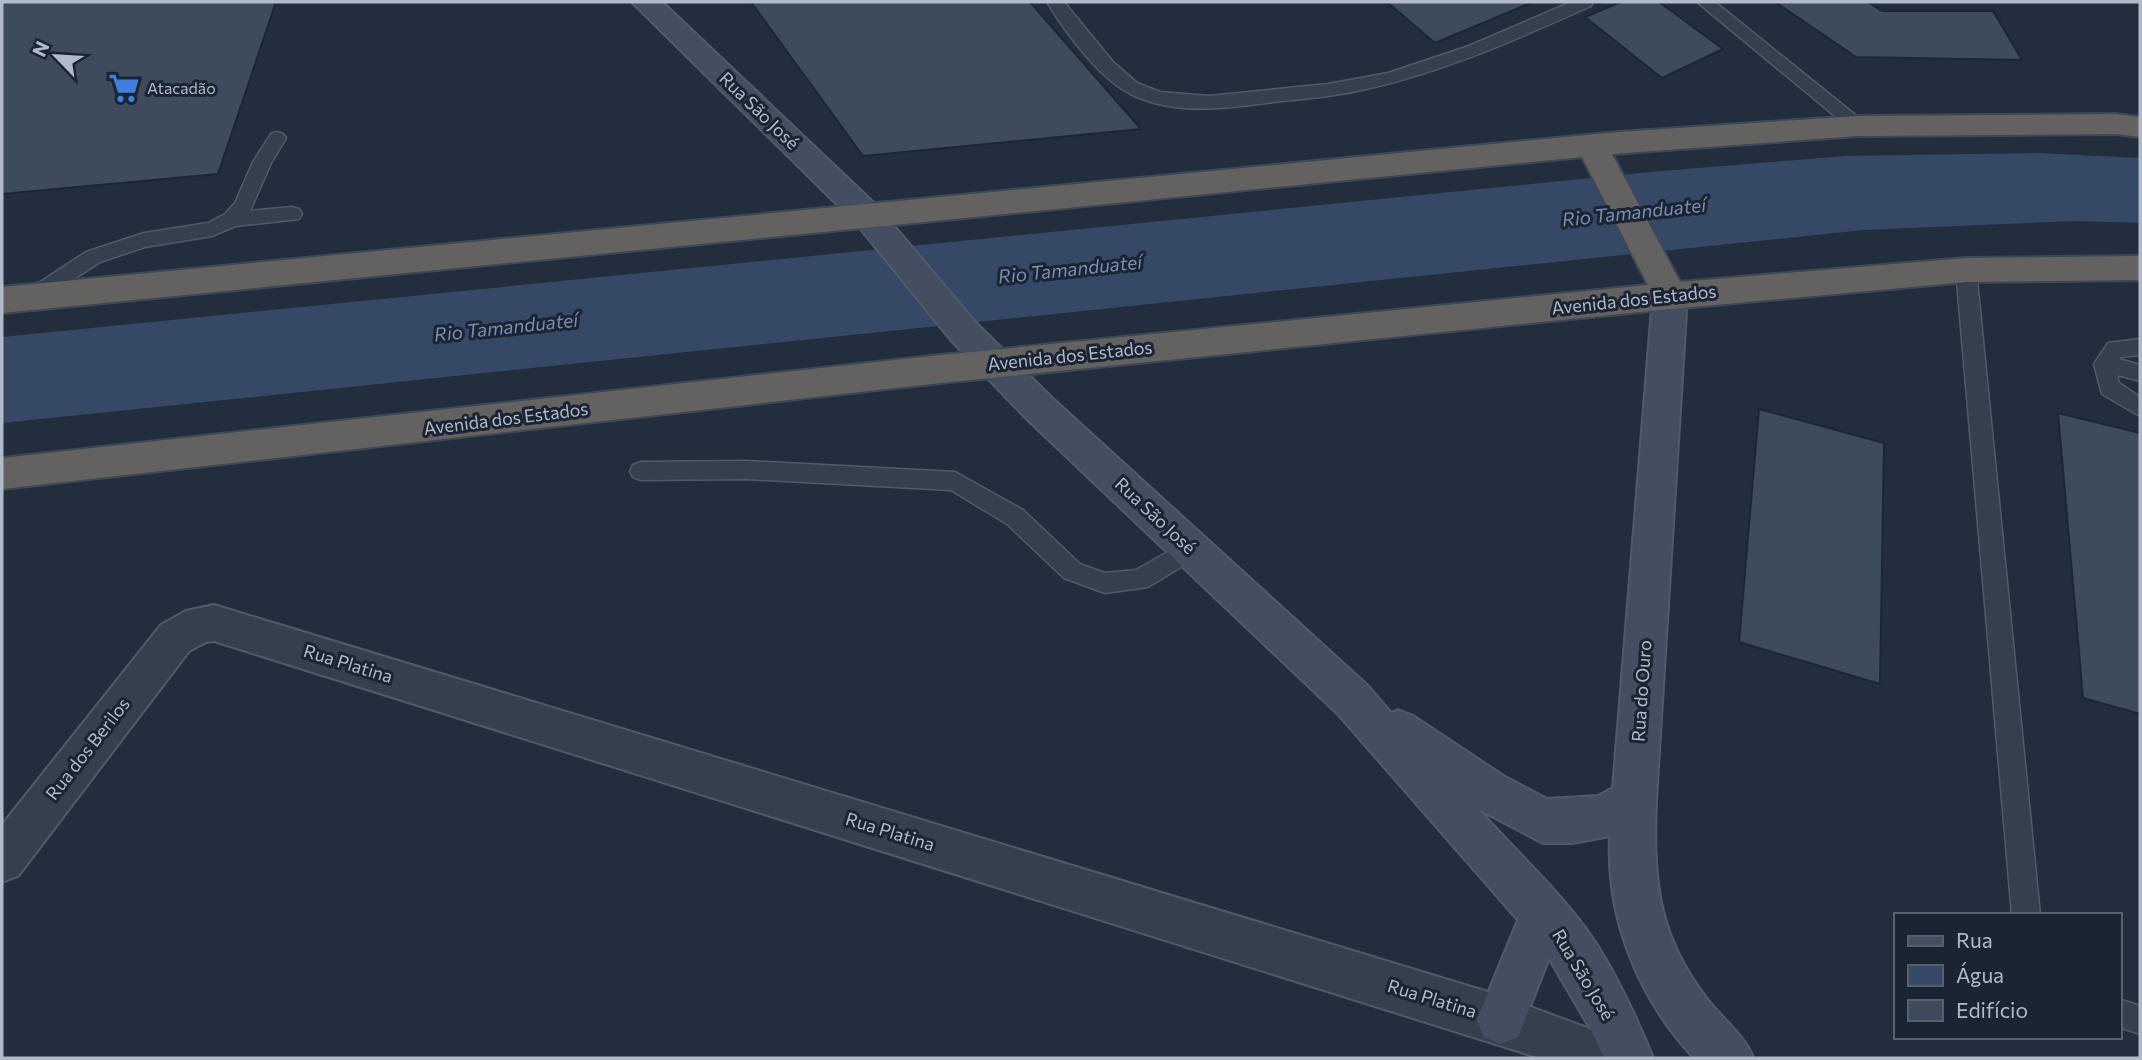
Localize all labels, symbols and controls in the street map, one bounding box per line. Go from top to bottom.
north arrow [21,21,91,91]
text: N [27,37,54,60]
street label: Rua São José [715,67,804,154]
supermarket icon: Atacadão [107,71,141,105]
place label: Atacadão [147,78,216,97]
water label: Rio Tamanduateí [1561,192,1710,230]
water label: Rio Tamanduateí [997,249,1146,287]
street label: Avenida dos Estados [1550,279,1717,319]
water label: Rio Tamanduateí [433,307,582,345]
street label: Avenida dos Estados [986,335,1153,375]
street label: Avenida dos Estados [422,397,589,439]
street label: Rua São José [1111,472,1201,558]
street label: Rua Platina [301,639,395,687]
street label: Rua do Ouro [1626,639,1656,743]
street label: Rua dos Berilos [40,693,134,804]
street label: Rua Platina [843,807,937,855]
legend [1894,913,2121,1039]
street label: Rua São José [1548,925,1620,1024]
text: Rua [1956,927,1993,952]
text: Água [1956,962,2004,987]
street label: Rua Platina [1385,974,1479,1022]
text: Edifício [1956,997,2028,1022]

